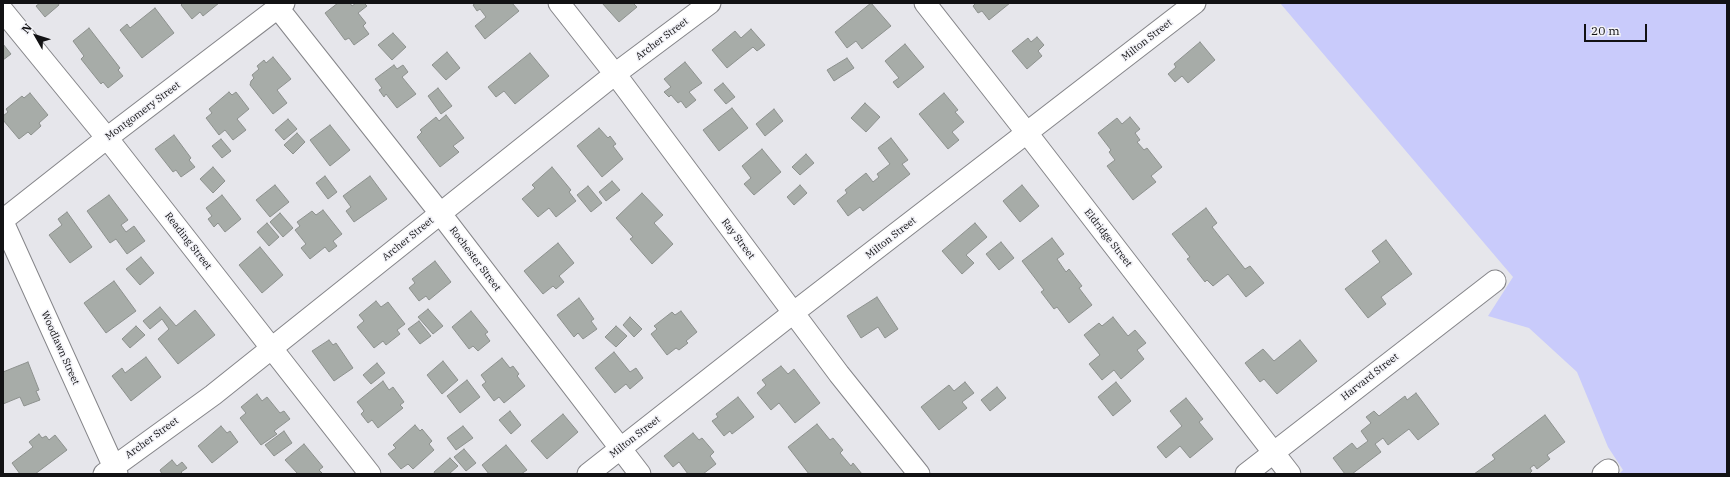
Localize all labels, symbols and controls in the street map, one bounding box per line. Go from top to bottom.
street label: Archer Street [633,15,691,63]
north arrow [16,16,56,56]
scale bar [1586,16,1649,42]
street label: Milton Street [1119,17,1175,63]
text: N [18,21,35,36]
text: 20 m [1591,23,1620,38]
street label: Montgomery Street [103,79,183,143]
street label: Eldridge Street [1082,207,1134,269]
street label: Reading Street [162,210,214,272]
street label: Archer Street [380,215,436,263]
street label: Milton Street [863,215,919,261]
street label: Ray Street [719,216,757,262]
street label: Rochester Street [447,224,503,294]
street label: Woodlawn Street [38,309,82,387]
street label: Harvard Street [1339,351,1401,403]
street label: Milton Street [607,414,663,460]
street label: Archer Street [123,415,181,461]

